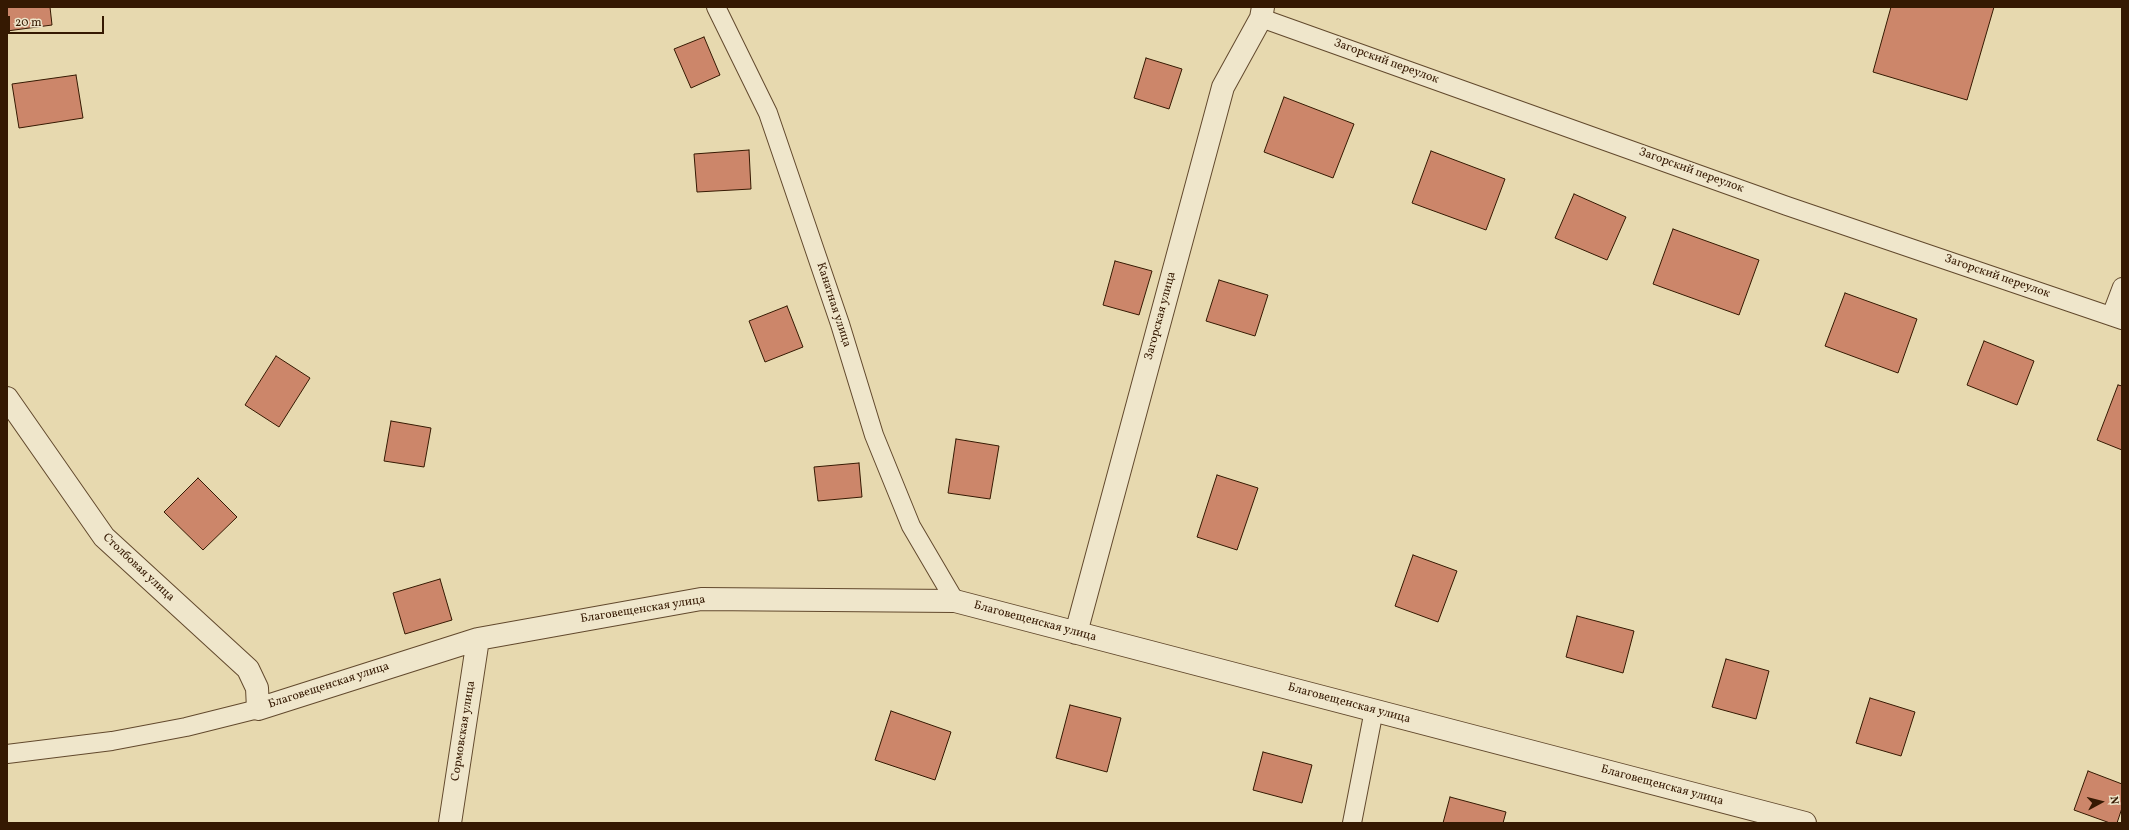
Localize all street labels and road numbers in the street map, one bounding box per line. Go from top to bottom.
street label: Загорский переулок [1332,36,1440,88]
street label: Загорский переулок [1637,145,1745,197]
street label: Загорский переулок [1942,252,2052,302]
street label: Канатная улица [813,261,853,349]
street label: Загорская улица [1142,270,1180,362]
street label: Столбовая улица [99,531,177,605]
street label: Благовещенская улица [579,593,707,627]
street label: Благовещенская улица [972,599,1098,645]
street label: Благовещенская улица [267,660,391,712]
street label: Сормовская улица [449,680,479,782]
street label: Благовещенская улица [1286,681,1412,727]
street label: Благовещенская улица [1599,763,1725,809]

